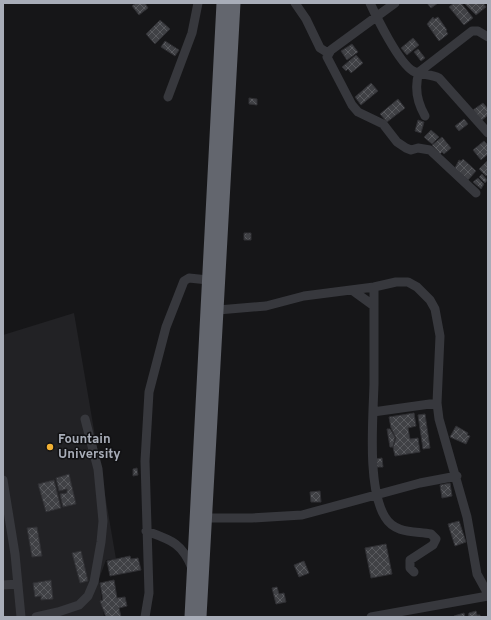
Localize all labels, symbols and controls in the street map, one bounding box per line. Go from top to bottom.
place label: Fountain University [58,432,121,463]
marker: Fountain University [45,442,55,452]

